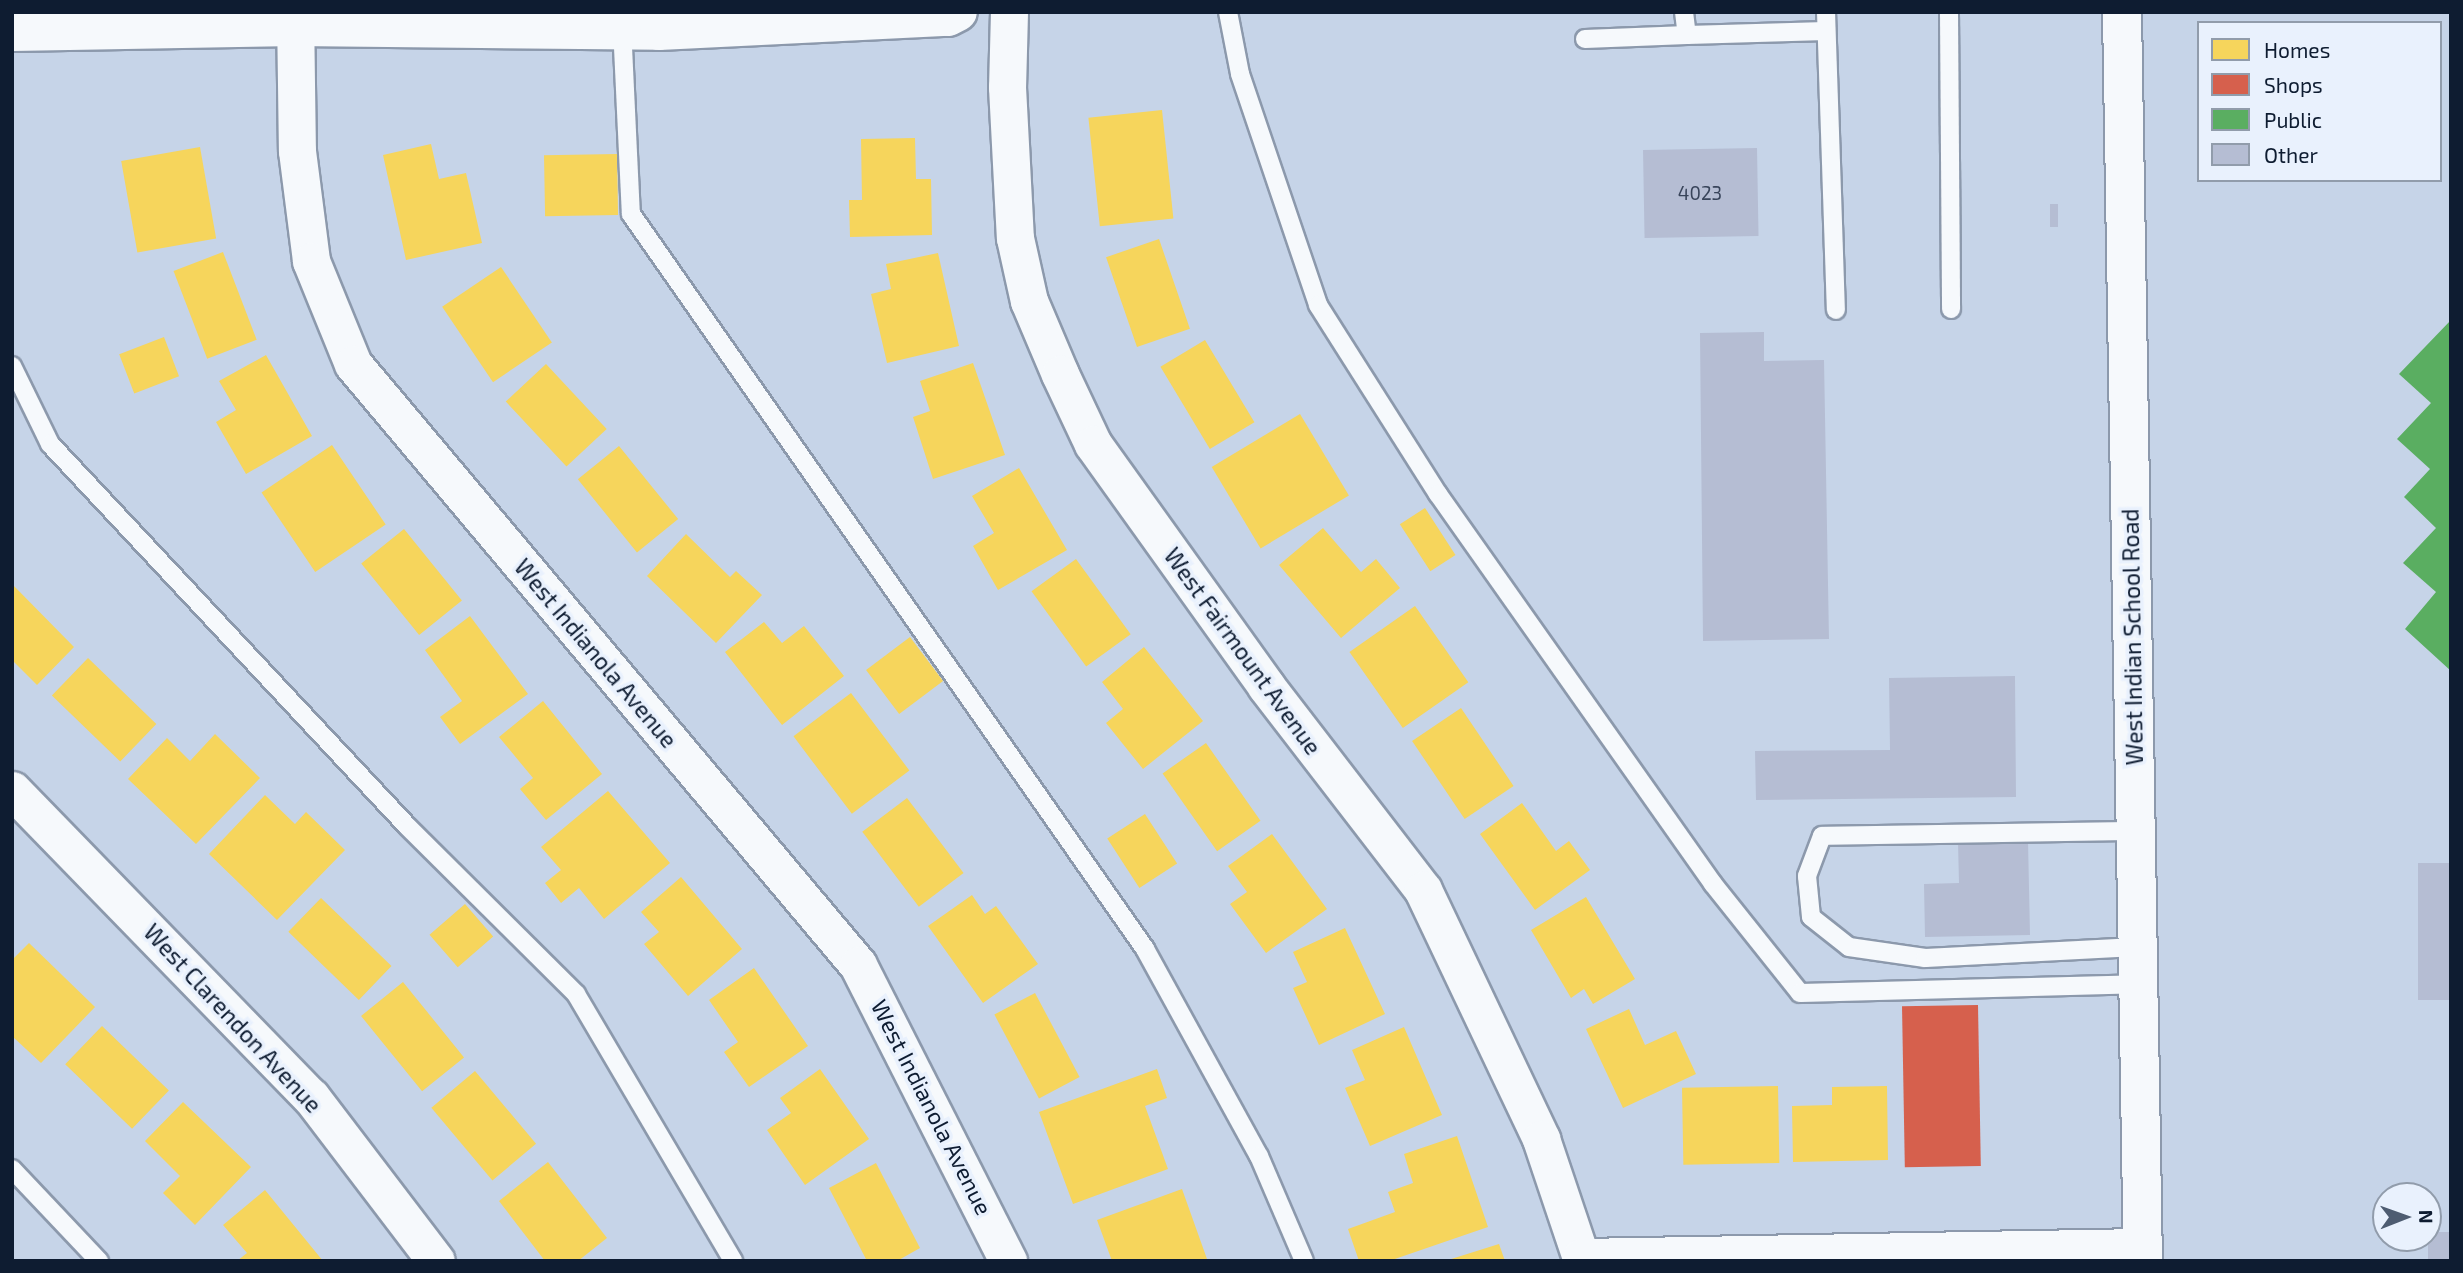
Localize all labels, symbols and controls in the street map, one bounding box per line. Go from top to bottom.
legend [2197,21,2442,182]
text: Homes [2264,37,2330,62]
text: Shops [2264,72,2323,97]
text: Public [2264,107,2322,132]
text: Other [2264,142,2318,167]
house number: 4023 [1678,182,1722,204]
street label: West Indian School Road [2116,508,2148,766]
street label: West Fairmount Avenue [1159,542,1327,760]
street label: West Indianola Avenue [509,553,683,753]
street label: West Clarendon Avenue [138,918,328,1118]
street label: West Indianola Avenue [866,995,998,1219]
north arrow [2372,1182,2442,1252]
text: N [2415,1210,2438,1224]

